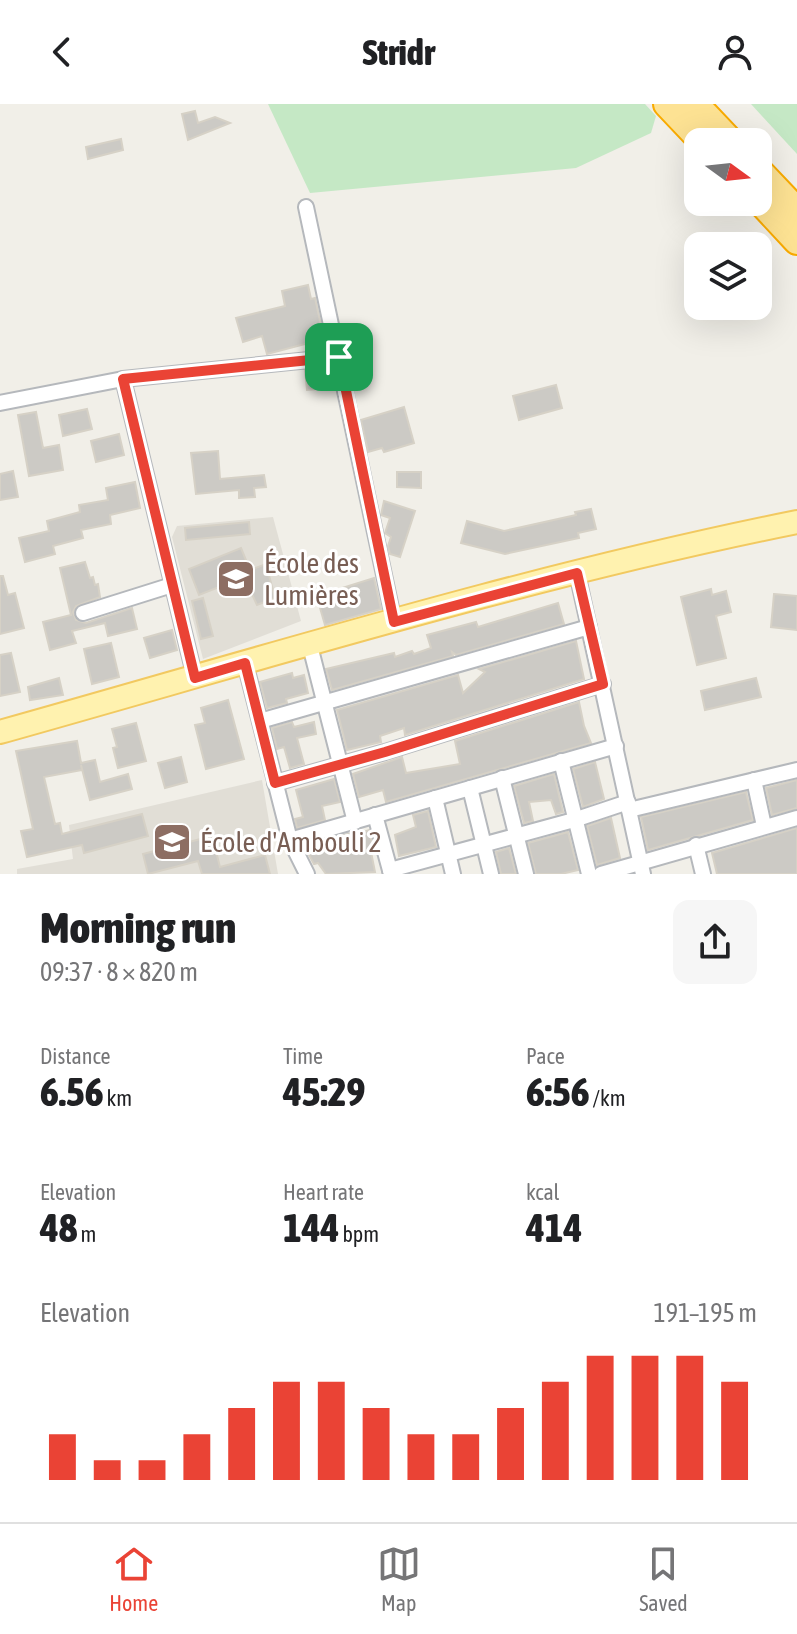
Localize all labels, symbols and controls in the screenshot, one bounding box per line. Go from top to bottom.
icon: back [40,30,84,74]
icon: person [713,30,757,74]
text: Stridr [362,31,435,73]
north arrow [684,128,772,216]
map controls [684,128,772,320]
button: layers [684,232,772,320]
pin [305,323,373,391]
icon: arrive [317,335,361,379]
place label: École des Lumières [264,547,359,611]
school or university icon: École des Lumières [215,558,257,600]
school or university icon: École d'Ambouli 2 [151,821,193,863]
place label: École d'Ambouli 2 [200,826,382,858]
button: share [673,900,757,984]
text: Morning run [40,902,236,952]
text: 09:37 · 8 × 820 m [40,957,198,987]
text: Distance [40,1043,111,1069]
text: Time [283,1043,323,1069]
text: Pace [526,1043,565,1069]
text: 6.56 [40,1069,104,1114]
text: 45:29 [283,1069,365,1114]
text: 6:56 [526,1069,590,1114]
text: km [104,1085,132,1111]
text: /km [590,1085,626,1111]
text: Elevation [40,1179,116,1205]
text: Heart rate [283,1179,364,1205]
text: kcal [526,1179,559,1205]
text: 48 [40,1205,78,1250]
text: 144 [283,1205,339,1250]
text: 414 [526,1205,582,1250]
text: m [78,1221,96,1247]
text: bpm [339,1221,379,1247]
text: Elevation [40,1298,130,1328]
text: 191–195 m [654,1298,757,1328]
tab: Home [109,1542,158,1616]
tab: Map [377,1542,421,1616]
tab: Saved [639,1542,688,1616]

